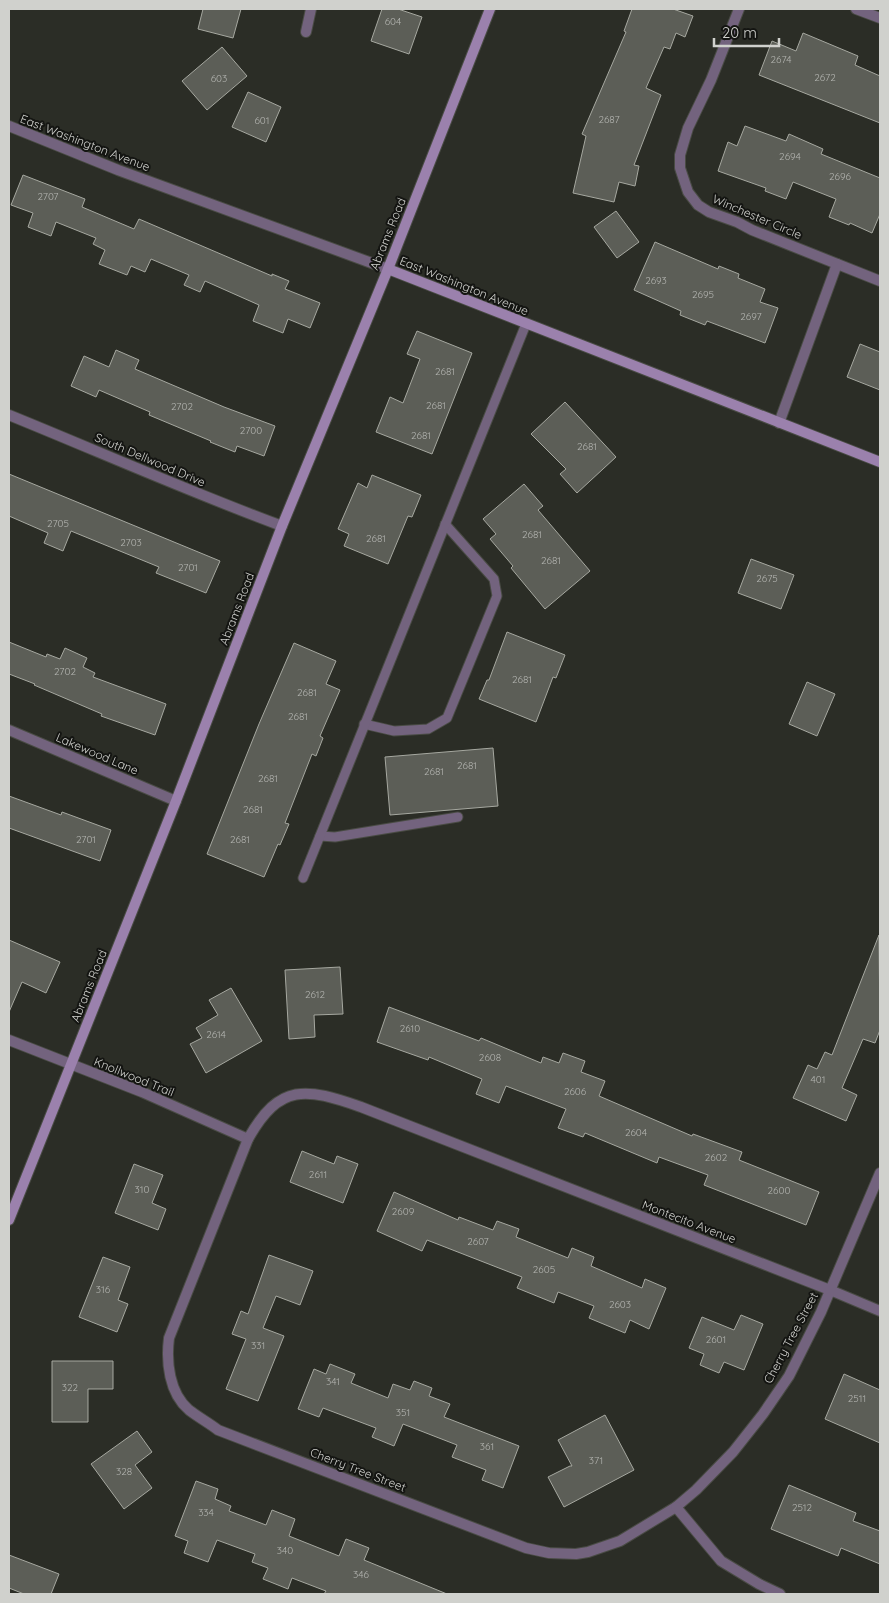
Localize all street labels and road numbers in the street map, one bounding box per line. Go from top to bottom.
street label: East Washington Avenue [18,111,152,174]
street label: Winchester Circle [710,191,804,242]
street label: Abrams Road [366,196,409,272]
street label: East Washington Avenue [398,253,531,318]
street label: South Dellwood Drive [93,429,208,490]
street label: Abrams Road [216,570,257,647]
street label: Lakewood Lane [54,729,141,778]
street label: Abrams Road [67,948,110,1024]
street label: Knollwood Trail [92,1054,176,1099]
street label: Montecito Avenue [640,1197,738,1246]
street label: Cherry Tree Street [760,1290,821,1386]
street label: Cherry Tree Street [308,1444,408,1495]

